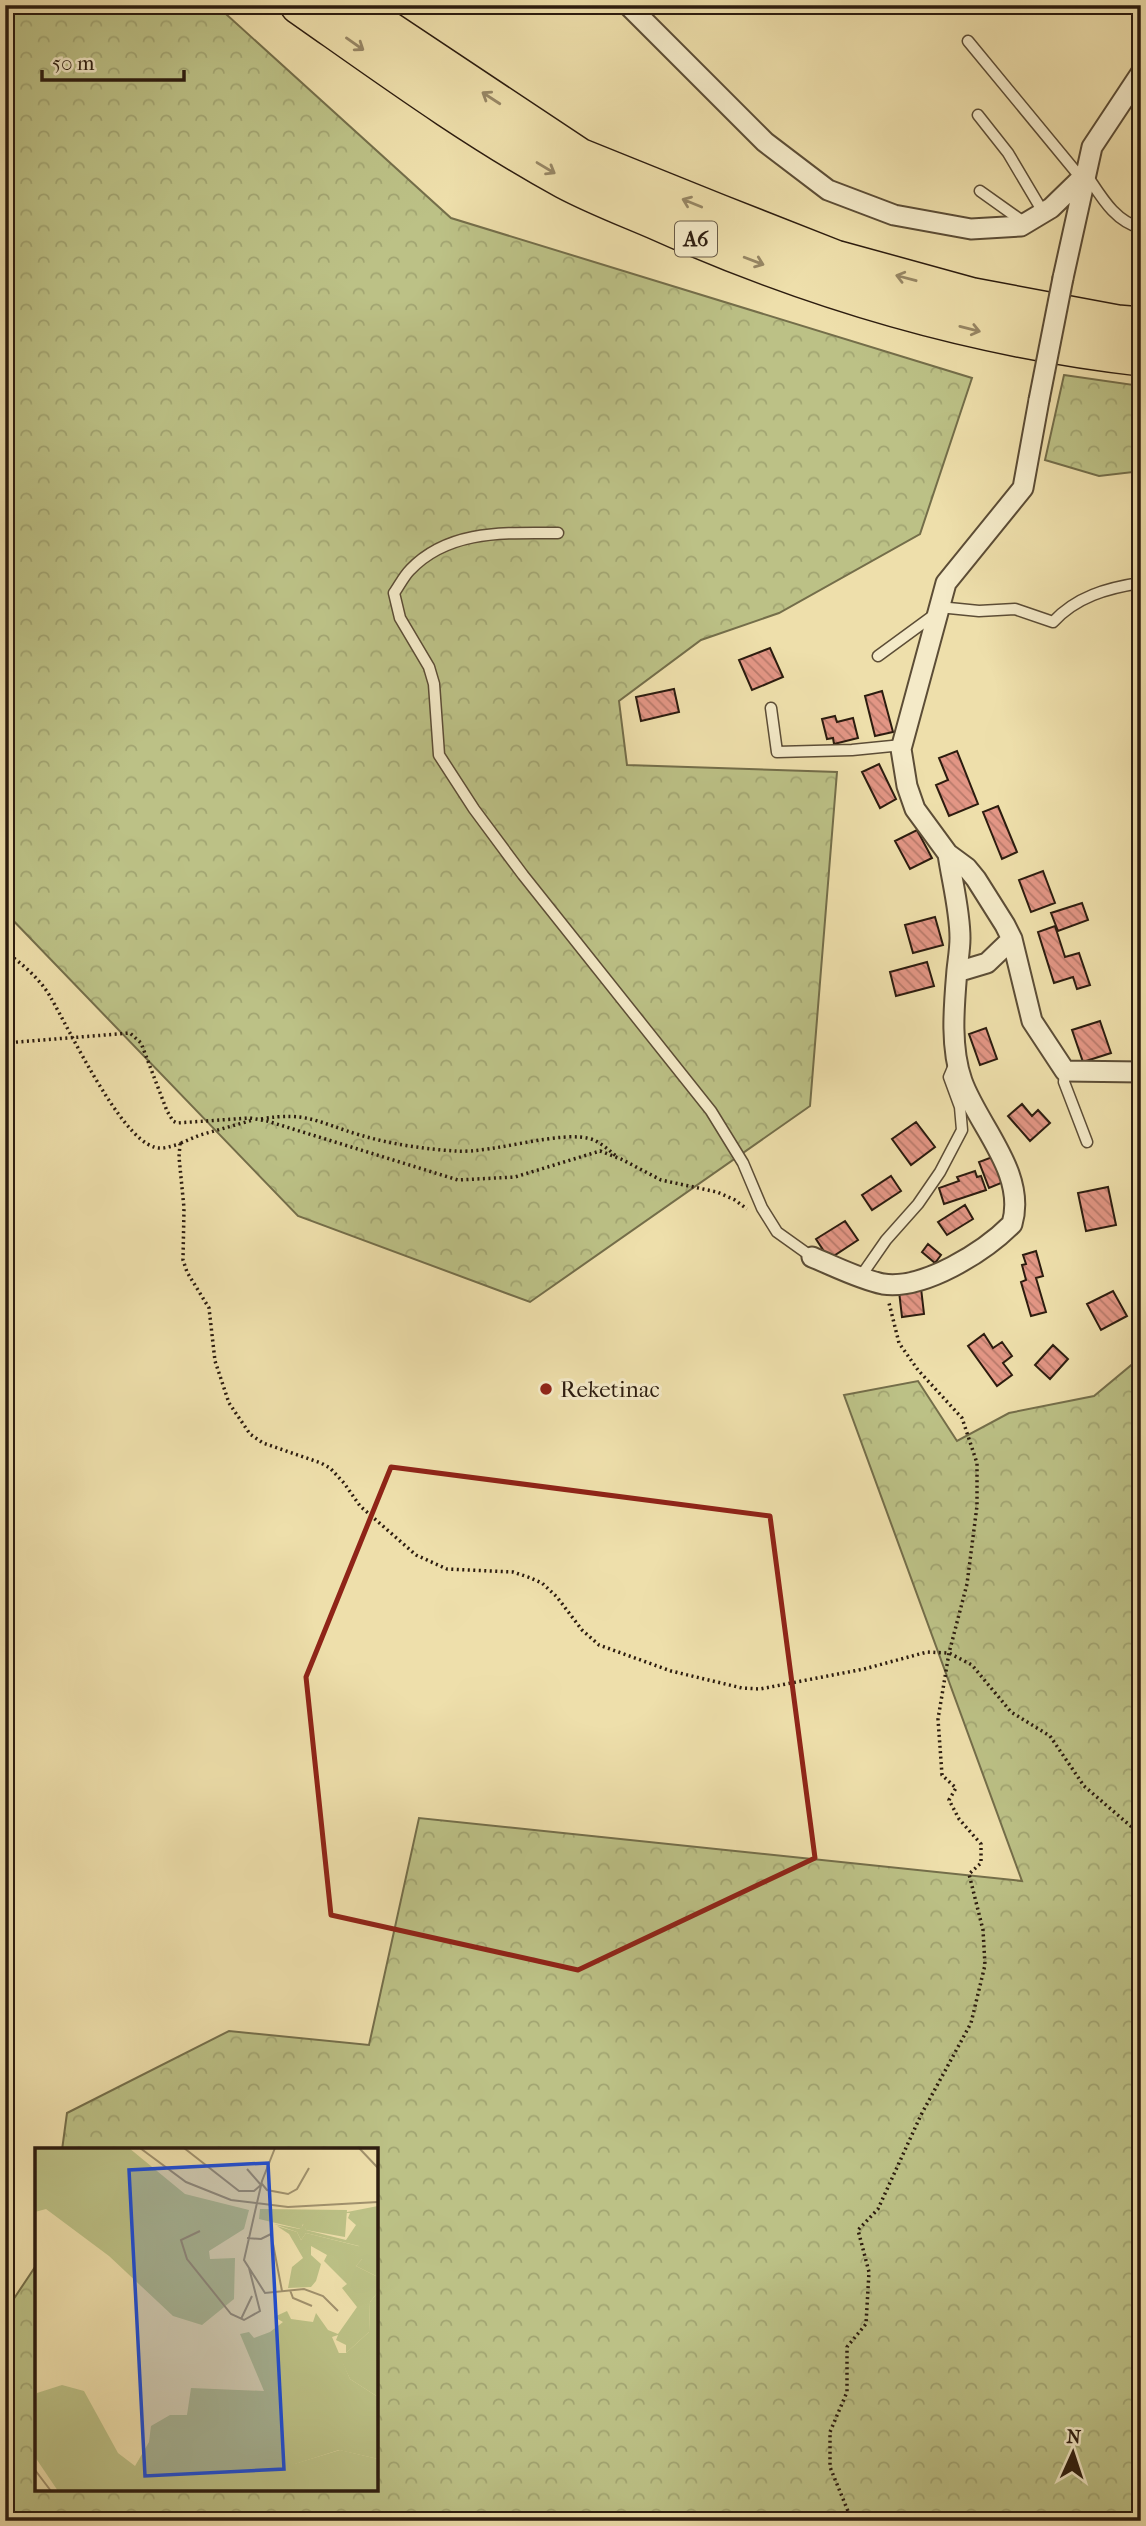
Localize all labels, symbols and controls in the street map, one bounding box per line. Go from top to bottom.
one-way arrow [345,37,365,51]
scale bar [42,38,184,82]
text: 50 m [52,51,95,75]
one-way arrow [482,91,501,106]
one-way arrow [536,161,555,176]
one-way arrow [682,195,703,208]
road number: A6 [675,222,717,256]
one-way arrow [742,255,764,268]
one-way arrow [895,271,917,284]
one-way arrow [958,323,981,336]
place label: Reketinac [560,1376,660,1403]
marker: Reketinac [538,1381,554,1397]
inset map [35,2148,378,2491]
north arrow [1038,2418,1108,2488]
text: N [1066,2426,1082,2448]

